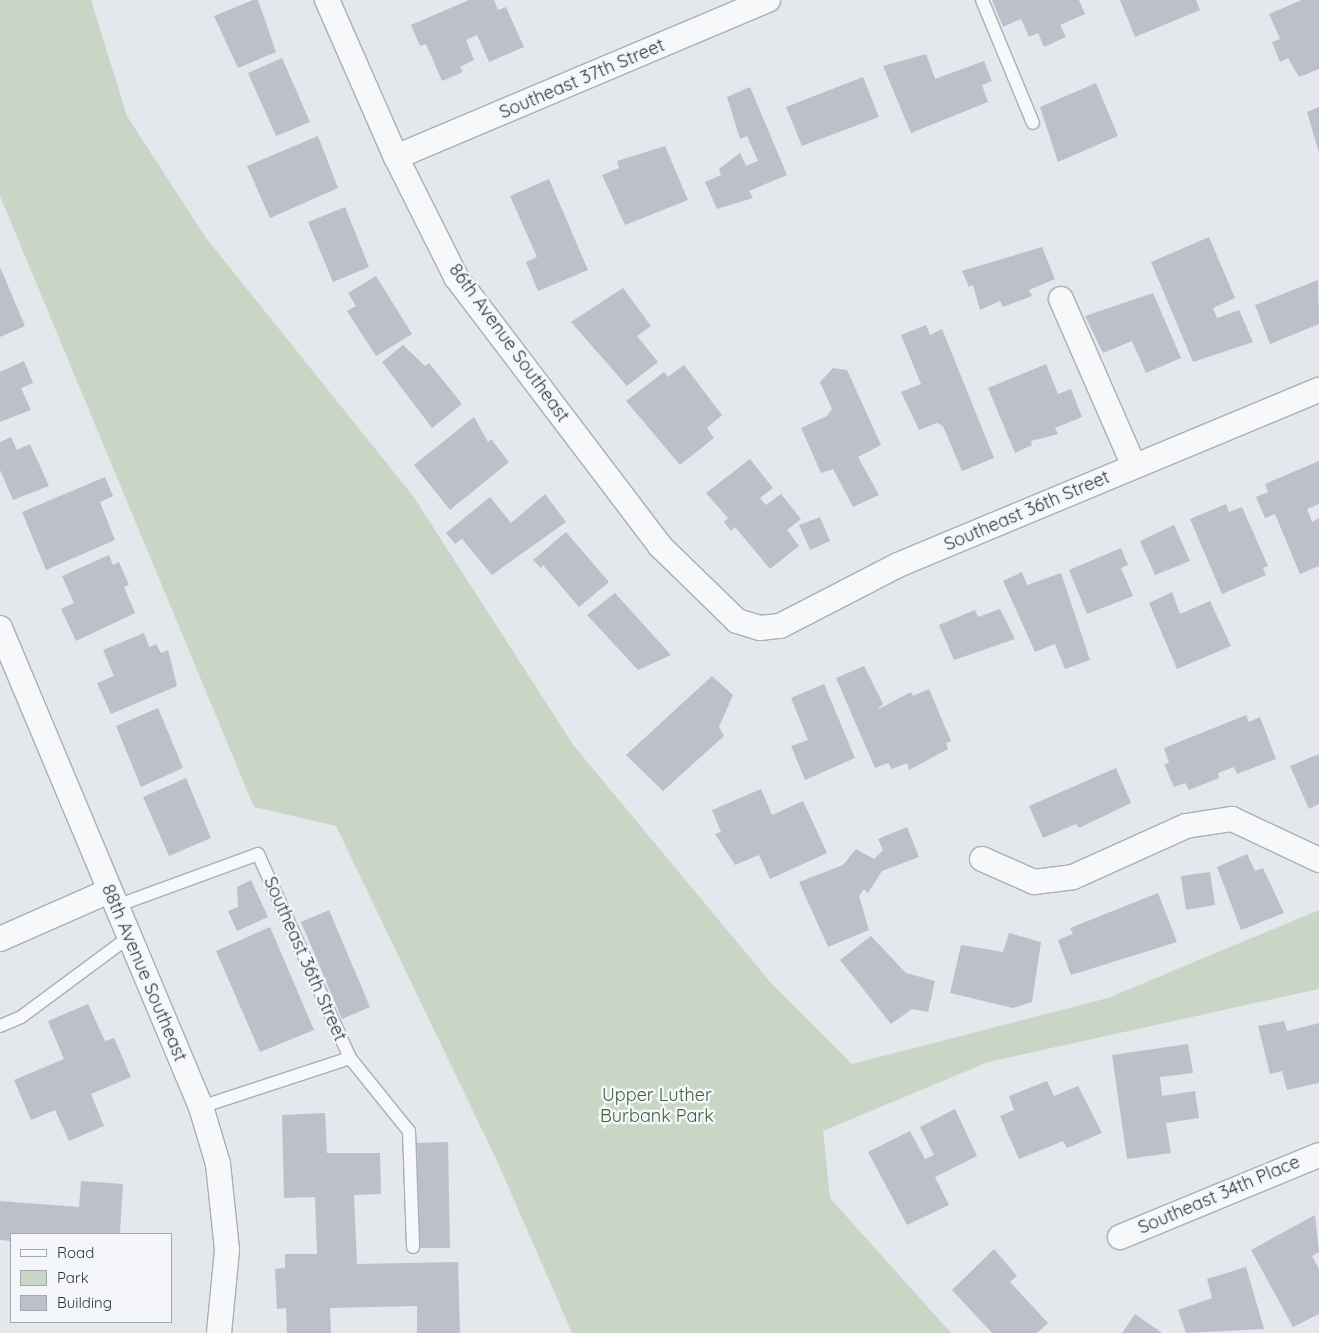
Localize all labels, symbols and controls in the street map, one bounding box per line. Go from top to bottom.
street label: Southeast 37th Street [496,34,668,124]
street label: 86th Avenue Southeast [444,260,574,426]
street label: Southeast 36th Street [941,466,1113,556]
street label: Southeast 36th Street [259,873,351,1045]
street label: 88th Avenue Southeast [97,881,191,1065]
park label: Upper Luther Burbank Park [600,1085,714,1128]
street label: Southeast 34th Place [1135,1151,1303,1239]
legend [10,1233,172,1323]
text: Road [57,1243,94,1262]
text: Park [57,1268,89,1287]
text: Building [57,1293,112,1312]

